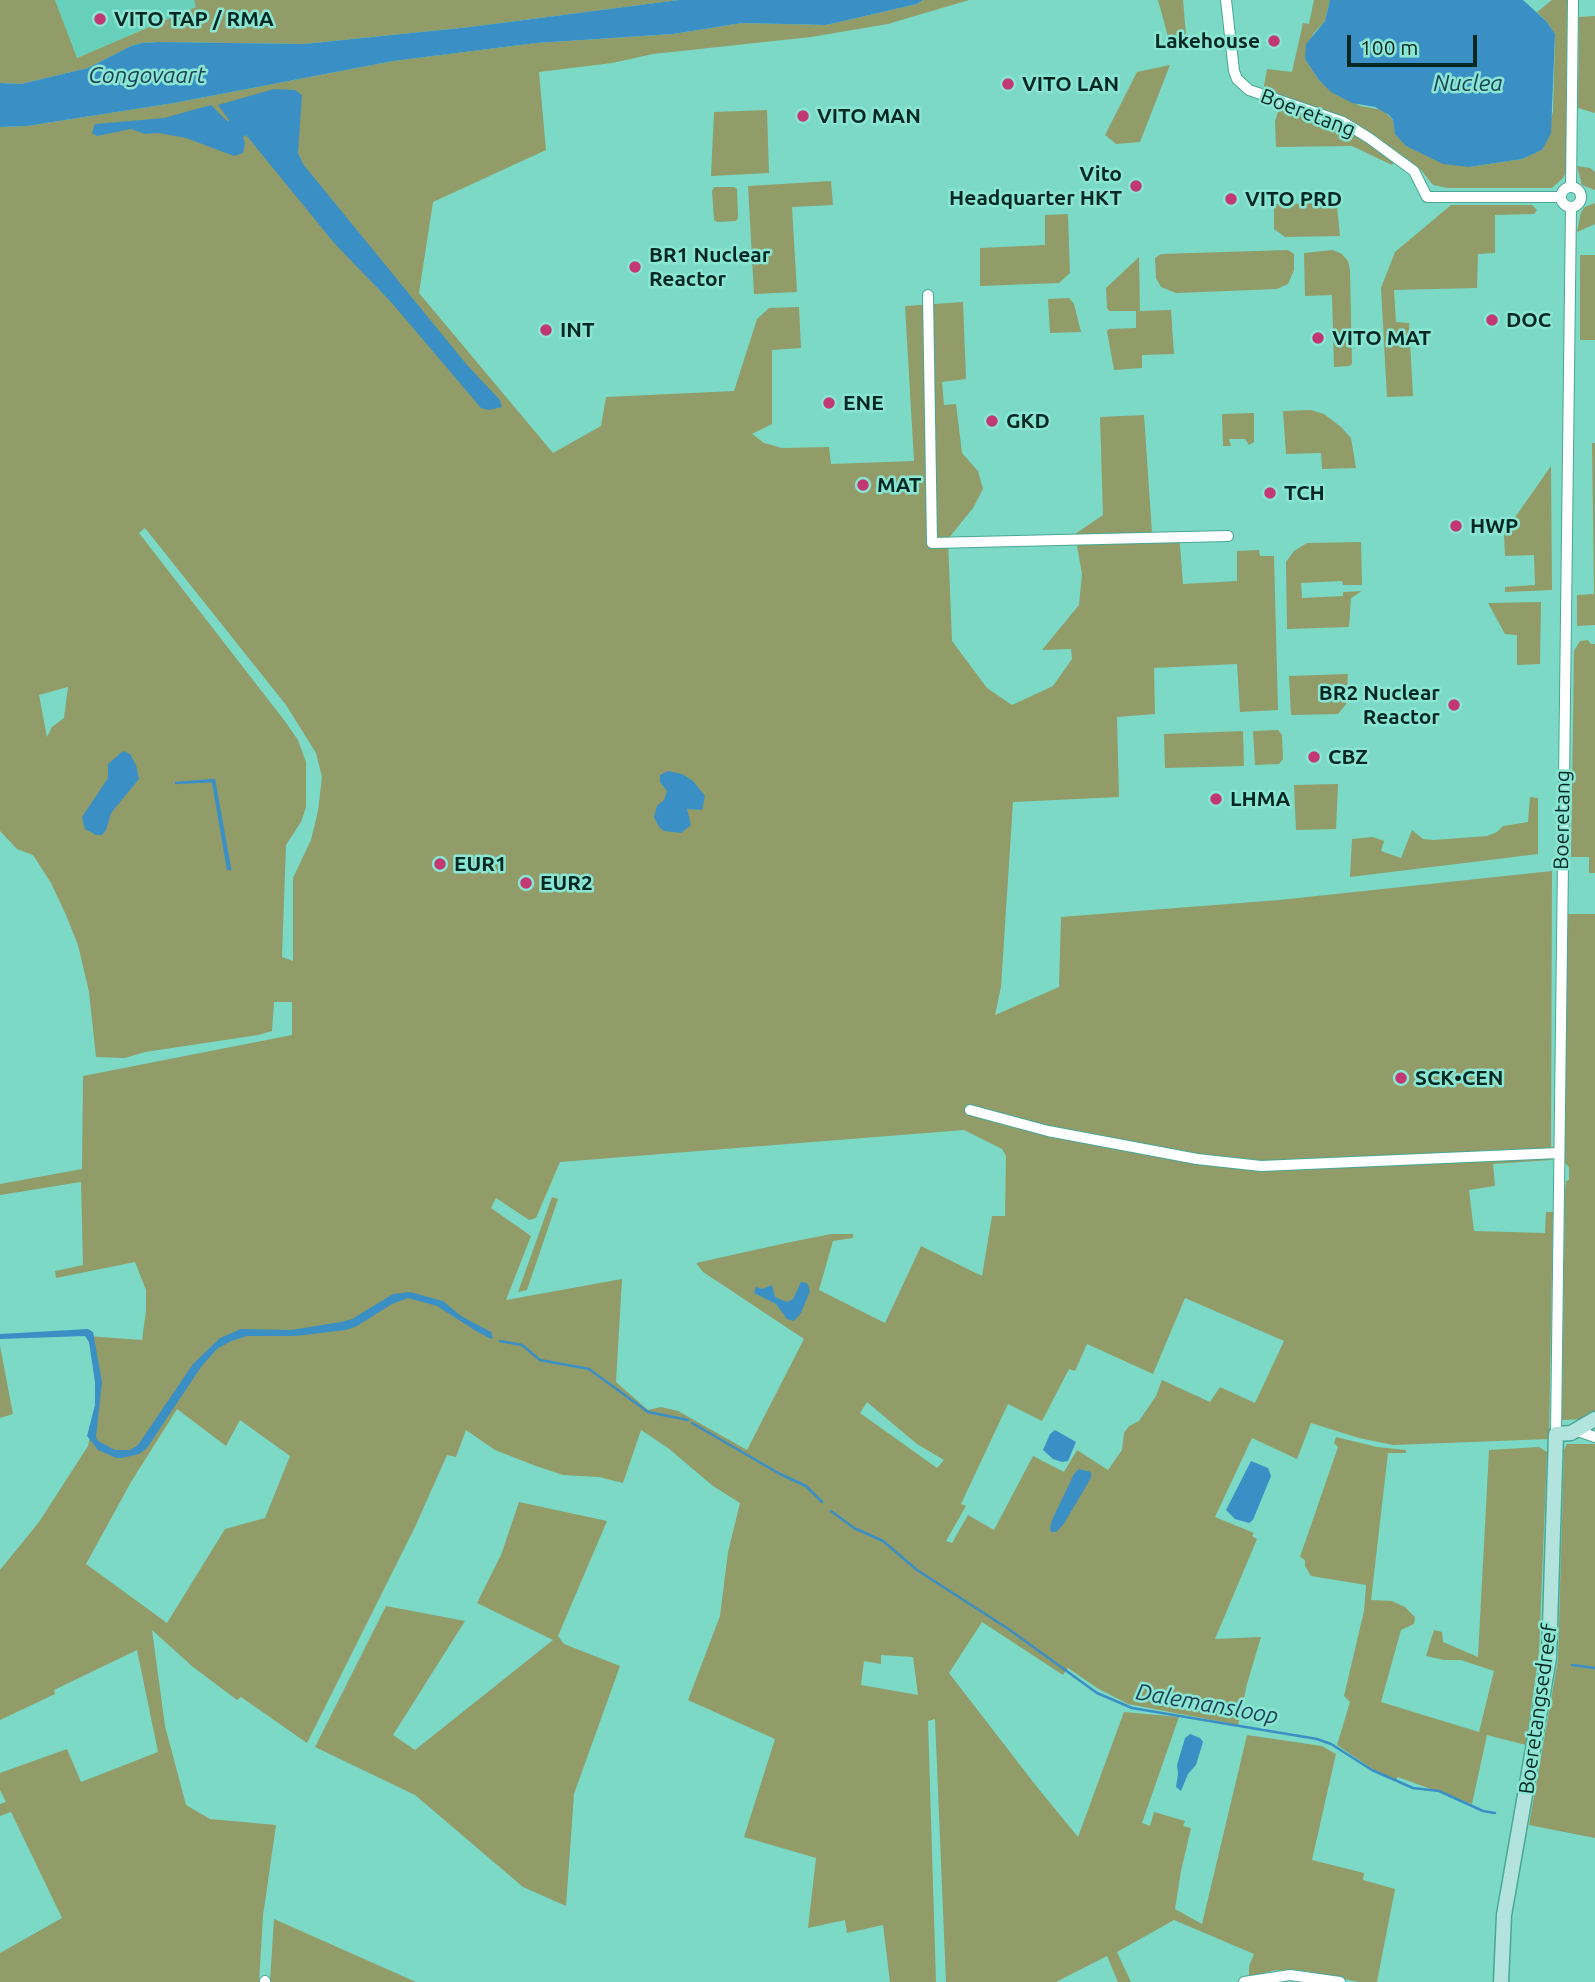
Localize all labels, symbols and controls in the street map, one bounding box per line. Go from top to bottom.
place label: VITO TAP / RMA [114,6,274,32]
marker: VITO TAP / RMA [92,11,108,27]
scale bar [1350,21,1480,65]
place label: Lakehouse [1154,28,1260,54]
marker: Lakehouse [1266,33,1282,49]
text: 100 m [1360,35,1418,59]
water label: Congovaart [88,61,206,89]
water label: Nuclea [1433,69,1503,97]
place label: VITO LAN [1022,71,1119,97]
marker: VITO LAN [1000,76,1016,92]
street label: Boeretang [1257,83,1359,143]
place label: VITO MAN [817,103,921,129]
marker: VITO MAN [795,108,811,124]
place label: Vito Headquarter HKT [949,161,1122,211]
marker: Vito Headquarter HKT [1128,178,1144,194]
place label: VITO PRD [1245,186,1342,212]
marker: VITO PRD [1223,191,1239,207]
place label: BR1 Nuclear Reactor [649,242,770,292]
marker: BR1 Nuclear Reactor [627,259,643,275]
place label: DOC [1506,307,1551,333]
marker: DOC [1484,312,1500,328]
place label: INT [560,317,595,343]
marker: INT [538,322,554,338]
place label: VITO MAT [1332,325,1431,351]
marker: VITO MAT [1310,330,1326,346]
place label: ENE [843,390,884,416]
marker: ENE [821,395,837,411]
place label: GKD [1006,408,1050,434]
marker: GKD [984,413,1000,429]
place label: MAT [877,472,921,498]
marker: MAT [855,477,871,493]
place label: TCH [1284,480,1325,506]
marker: TCH [1262,485,1278,501]
place label: HWP [1470,513,1518,539]
marker: HWP [1448,518,1464,534]
place label: BR2 Nuclear Reactor [1319,680,1440,730]
marker: BR2 Nuclear Reactor [1446,697,1462,713]
place label: CBZ [1328,744,1368,770]
marker: CBZ [1306,749,1322,765]
street label: Boeretang [1549,770,1575,870]
place label: LHMA [1230,786,1290,812]
marker: LHMA [1208,791,1224,807]
place label: EUR1 [454,851,507,877]
marker: EUR1 [432,856,448,872]
place label: EUR2 [540,870,593,896]
marker: EUR2 [518,875,534,891]
place label: SCK•CEN [1415,1065,1504,1091]
marker: SCK•CEN [1393,1070,1409,1086]
street label: Boeretangsedreef [1514,1622,1562,1796]
water label: Dalemansloop [1134,1678,1280,1730]

